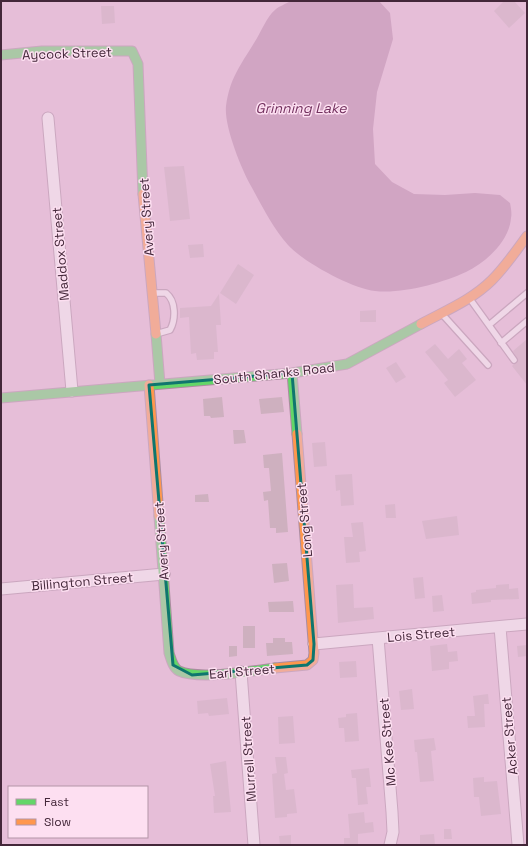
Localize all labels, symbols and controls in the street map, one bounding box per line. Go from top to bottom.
street label: Aycock Street [22,43,112,64]
water label: Grinning Lake [256,99,347,117]
street label: Avery Street [135,177,158,257]
street label: Maddox Street [48,207,73,301]
street label: South Shanks Road [213,359,335,388]
street label: Long Street [293,482,316,558]
street label: Avery Street [150,501,173,581]
street label: Billington Street [30,569,134,594]
street label: Lois Street [386,623,456,646]
street label: Earl Street [208,660,276,683]
street label: Acker Street [498,696,521,776]
street label: Mc Kee Street [375,697,400,787]
street label: Murrell Street [237,716,260,802]
legend [8,786,148,838]
text: Fast [44,794,69,810]
text: Slow [44,814,71,830]

